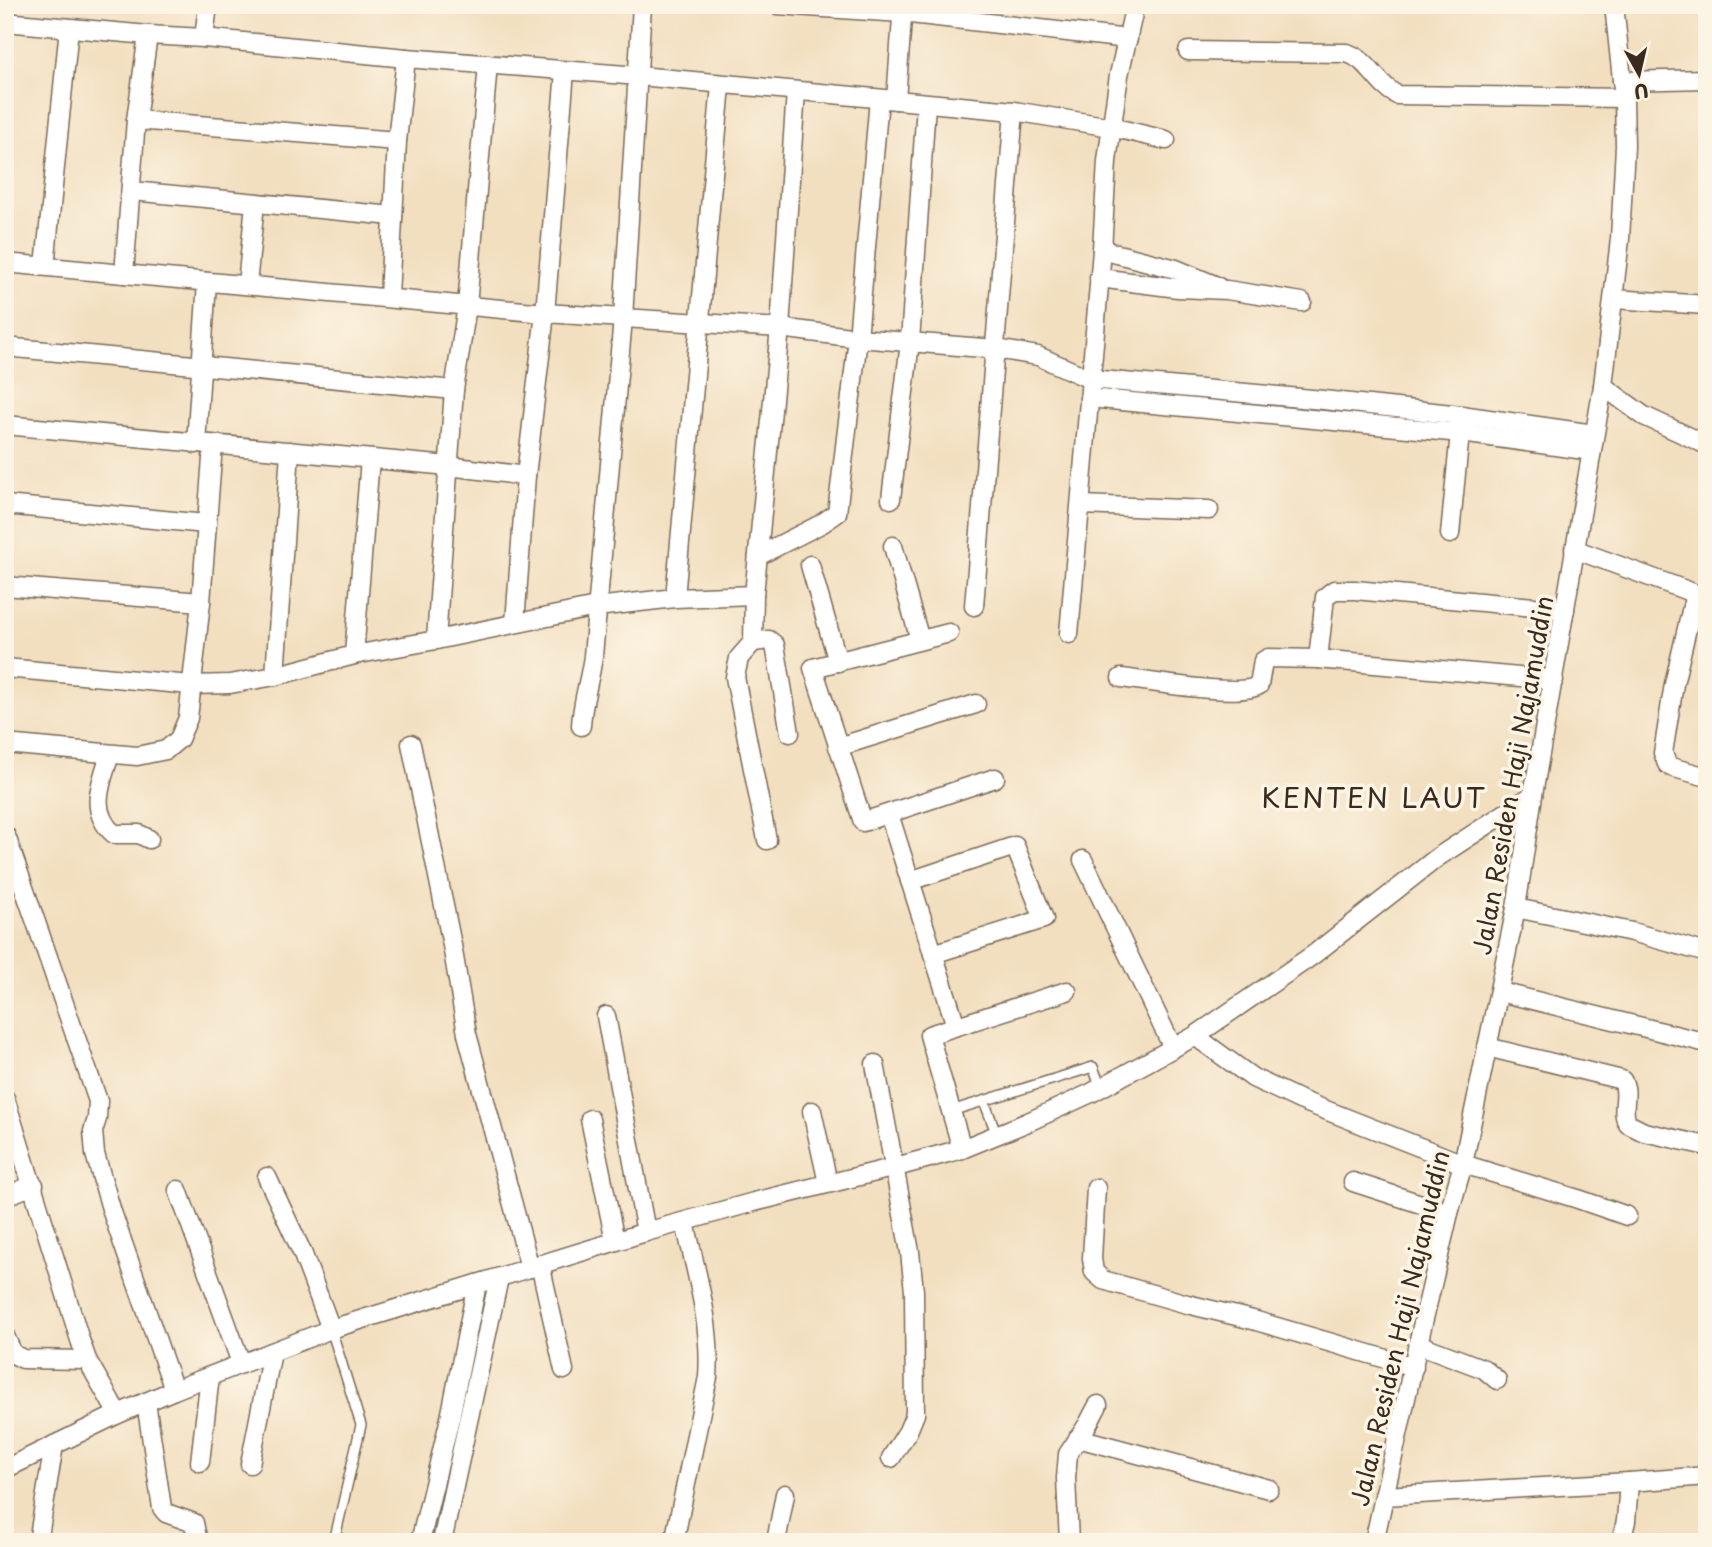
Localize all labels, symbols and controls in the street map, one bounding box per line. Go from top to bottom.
north arrow [1604,38,1674,108]
text: U [1632,77,1651,107]
street label: Jalan Residen Haji Najamuddin [1463,593,1561,957]
district label: KENTEN LAUT [1261,775,1487,818]
street label: Jalan Residen Haji Najamuddin [1341,1147,1457,1509]

